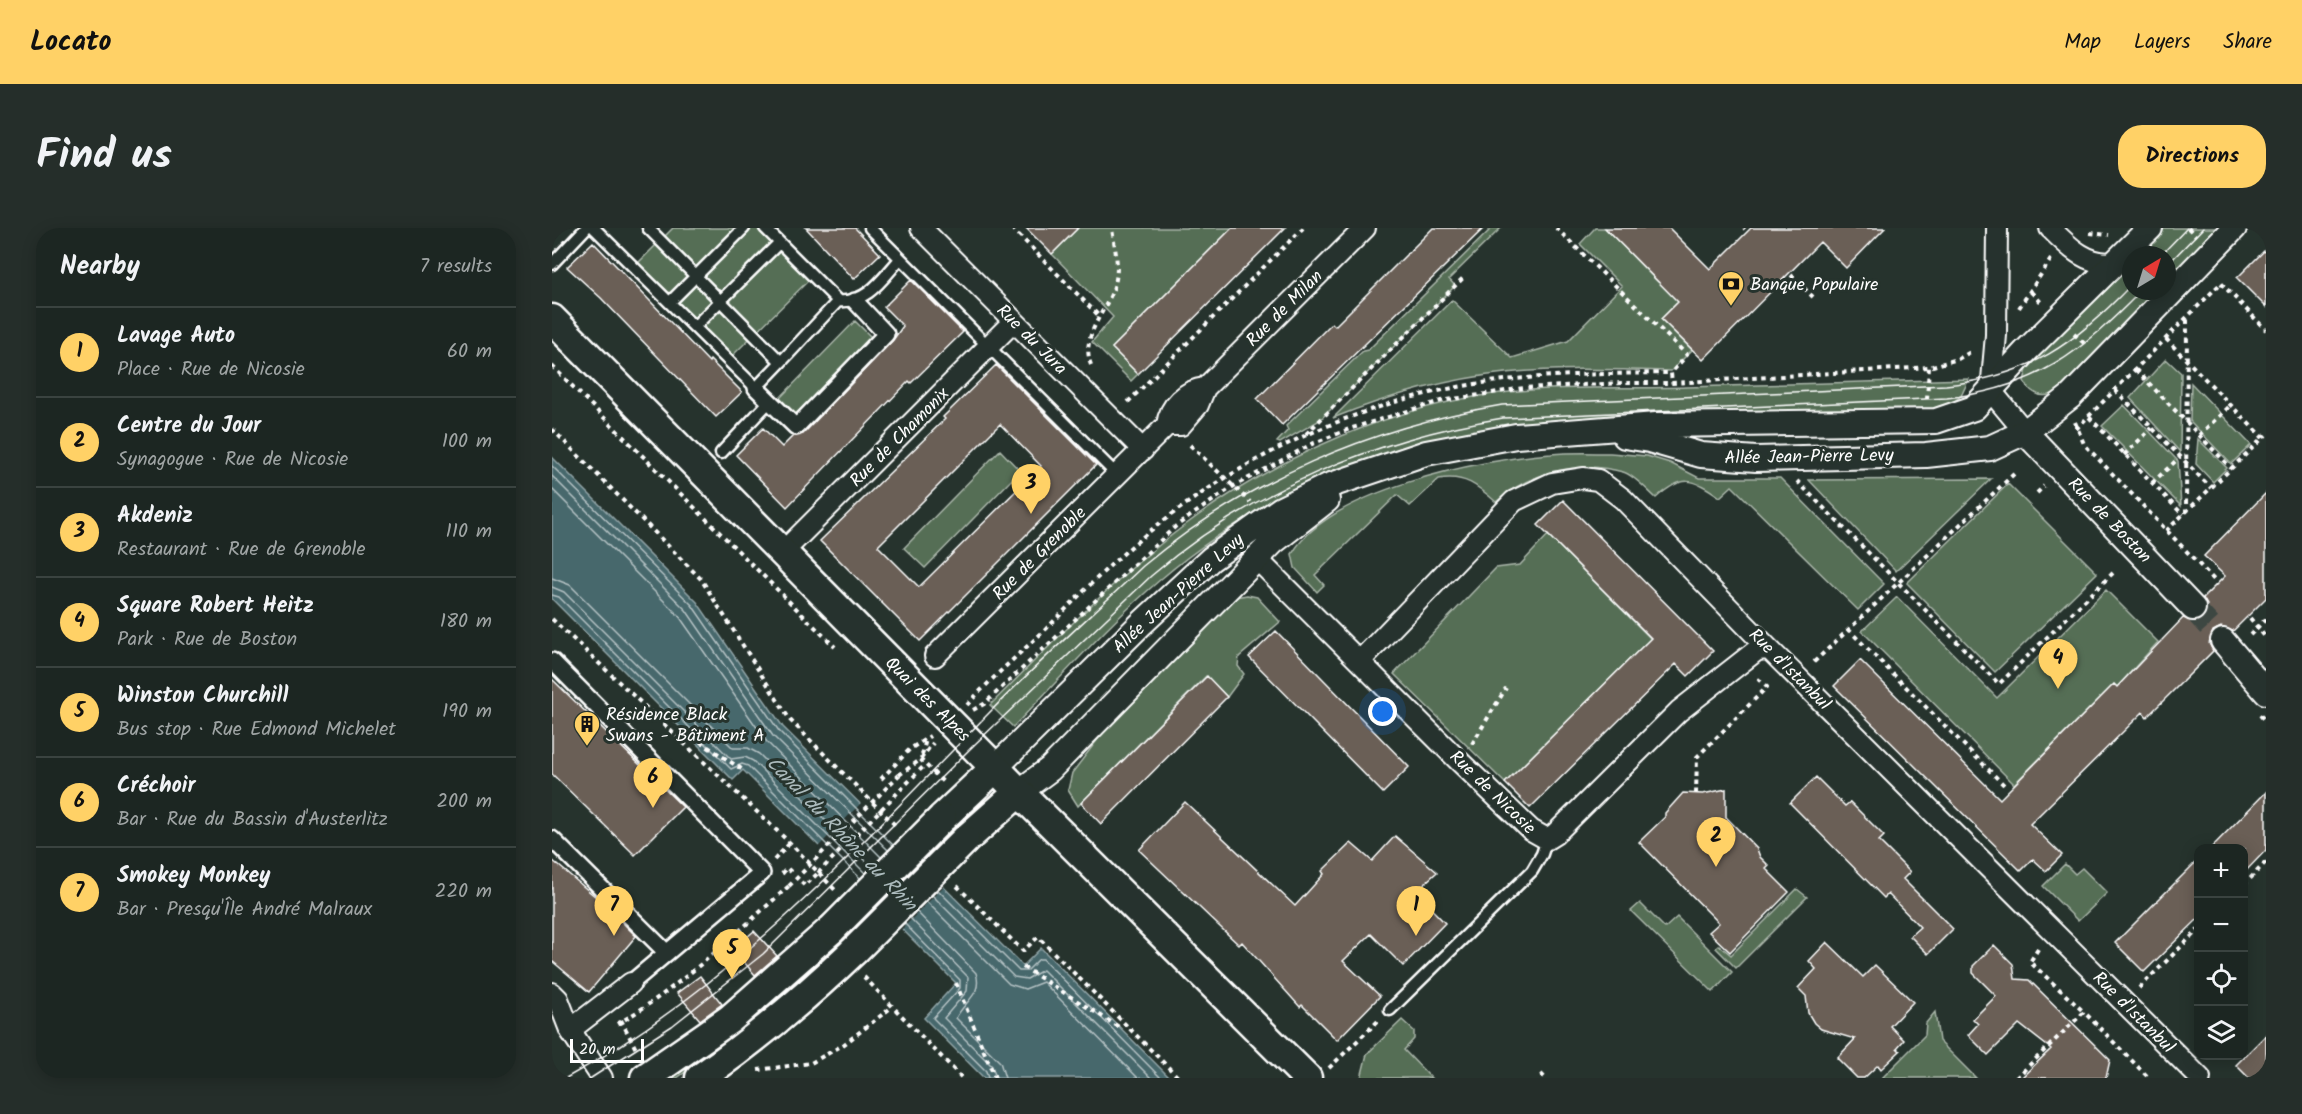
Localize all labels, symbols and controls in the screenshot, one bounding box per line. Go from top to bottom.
text: Locato [30,20,111,65]
text: Map [2064,26,2101,59]
text: Layers [2134,26,2190,59]
text: Share [2223,26,2272,59]
text: Find us [36,123,172,190]
button: Directions [2118,125,2266,188]
text: Nearby [60,246,140,288]
north arrow [2122,246,2176,300]
text: 7 results [420,251,492,283]
street label: Rue de Milan [1240,264,1331,355]
bank icon: Banque Populaire [1716,269,1746,307]
place label: Banque Populaire [1750,271,1878,300]
street label: Rue du Jura [989,298,1073,382]
text: Lavage Auto [117,319,235,354]
text: 1 [76,336,83,368]
text: 60 m [447,336,492,368]
text: Place · Rue de Nicosie [117,354,305,386]
street label: Rue de Chamonix [843,381,957,495]
text: Centre du Jour [117,409,261,444]
text: 2 [74,426,85,458]
text: 100 m [442,426,492,458]
street label: Allée Jean-Pierre Levy [1724,442,1894,473]
text: Synagogue · Rue de Nicosie [117,444,348,476]
pin: 3 [1012,464,1050,514]
street label: Rue de Boston [2060,471,2158,571]
text: Akdeniz [117,499,193,534]
street label: Rue de Grenoble [986,500,1094,608]
text: 3 [74,516,85,548]
text: 110 m [446,516,492,548]
street label: Allée Jean-Pierre Levy [1106,526,1252,661]
text: Restaurant · Rue de Grenoble [117,534,365,566]
text: Square Robert Heitz [117,589,314,624]
text: 4 [74,606,85,638]
text: 180 m [440,606,492,638]
street label: Rue d'Istanbul [1741,622,1837,719]
text: Park · Rue de Boston [117,624,297,656]
pin: 4 [2038,640,2078,689]
street label: Quai des Alpes [877,650,977,750]
text: Winston Churchill [117,679,288,714]
text: 5 [74,696,85,728]
text: 190 m [442,696,492,728]
your location [1368,697,1397,726]
place label: Résidence Black Swans - Bâtiment A [606,701,764,751]
building icon: Résidence Black Swans - Bâtiment A [572,709,602,747]
text: Bus stop · Rue Edmond Michelet [117,714,396,746]
street label: Rue de Nicosie [1442,744,1542,842]
water label: Canal du Rhône au Rhin [758,749,925,921]
pin: 6 [634,758,672,808]
text: Créchoir [117,769,195,804]
text: 6 [74,786,85,818]
text: 200 m [436,786,492,818]
text: Bar · Rue du Bassin d'Austerlitz [117,804,388,836]
pin: 2 [1696,818,1736,867]
map controls [2194,844,2248,1060]
button: + [2194,844,2248,898]
text: Smokey Monkey [117,859,271,894]
text: 7 [75,876,84,908]
text: 220 m [435,876,492,908]
pin: 7 [594,886,634,936]
pin: 1 [1396,886,1436,936]
text: Bar · Presqu'Île André Malraux [117,894,372,926]
button: − [2194,898,2248,952]
pin: 5 [712,930,752,979]
button: locate [2194,952,2248,1006]
street label: Rue d'Istanbul [2085,965,2181,1062]
button: layers [2194,1006,2248,1060]
scale bar [570,1036,644,1064]
text: 20 m [579,1037,615,1062]

